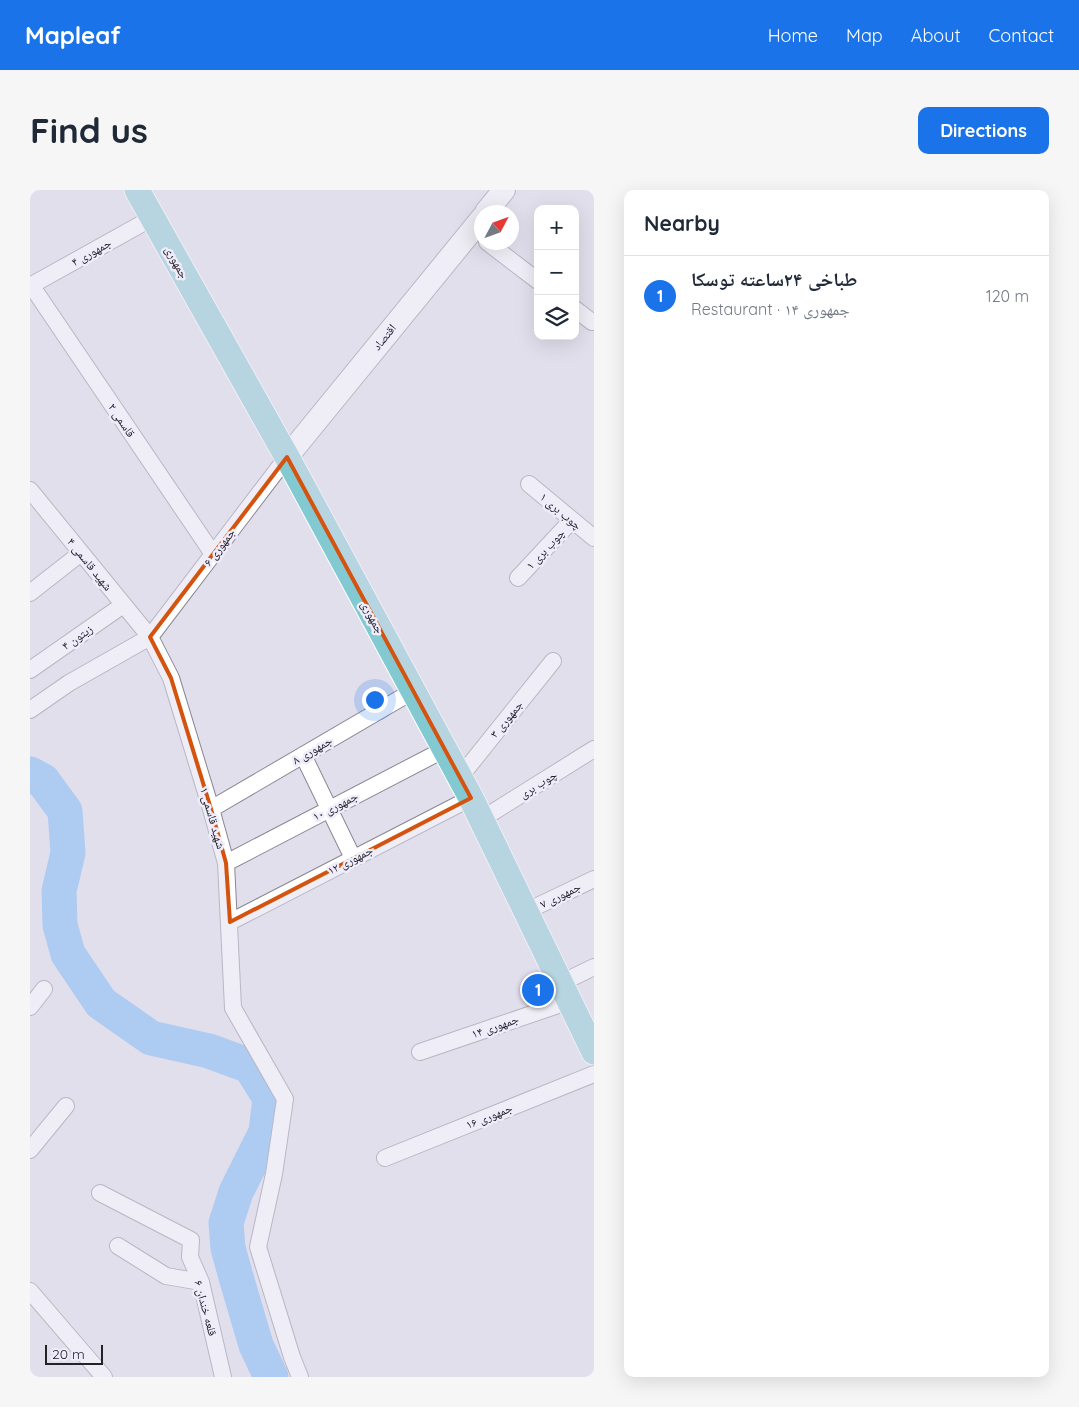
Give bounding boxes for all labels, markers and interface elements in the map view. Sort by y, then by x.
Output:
text: Mapleaf [25,20,121,50]
text: Home [768,24,818,47]
text: Map [846,24,883,47]
text: About [911,24,961,47]
text: Contact [989,24,1054,47]
button: Directions [918,107,1049,154]
text: Find us [30,108,148,152]
north arrow [474,205,519,250]
map controls [534,205,579,340]
button: + [534,205,579,250]
text: Nearby [644,210,720,236]
street label: جمهوری ۴ [68,235,114,269]
street label: جمهوری [162,243,192,281]
button: − [534,250,579,295]
text: طباخی ۲۴ساعته توسکا [691,267,858,291]
text: 1 [657,286,663,306]
text: 120 m [986,286,1029,306]
button: layers [534,295,579,340]
text: Restaurant · ۱۴ جمهوری [691,299,850,319]
street label: اقتصاد [369,321,399,353]
street label: قاسمی ۲ [105,400,139,440]
street label: ۱ چوب بری [537,489,585,533]
street label: جمهوری ۶ [200,525,238,569]
street label: چوب بری ۱ [522,525,568,573]
street label: ۴ شهید قاسمی [64,535,116,594]
street label: جمهوری [358,598,388,636]
street label: زیتون ۴ [59,621,96,653]
your location [362,687,388,713]
street label: ۳ جمهوری [486,697,526,741]
street label: ۸ جمهوری [289,732,335,767]
street label: چوب بری [516,766,560,802]
street label: ۱ شهید قاسمی [197,785,229,851]
street label: ۱۰ جمهوری [310,788,361,824]
street label: ۱۲ جمهوری [325,842,376,878]
street label: ۷ جمهوری [537,879,583,911]
pin: 1 [522,971,554,1009]
street label: ۱۴ جمهوری [469,1011,521,1041]
street label: ۱۶ جمهوری [464,1100,515,1132]
street label: ۶ قلعه خندان [191,1279,221,1337]
scale bar [45,1342,102,1365]
text: 20 m [52,1345,85,1363]

